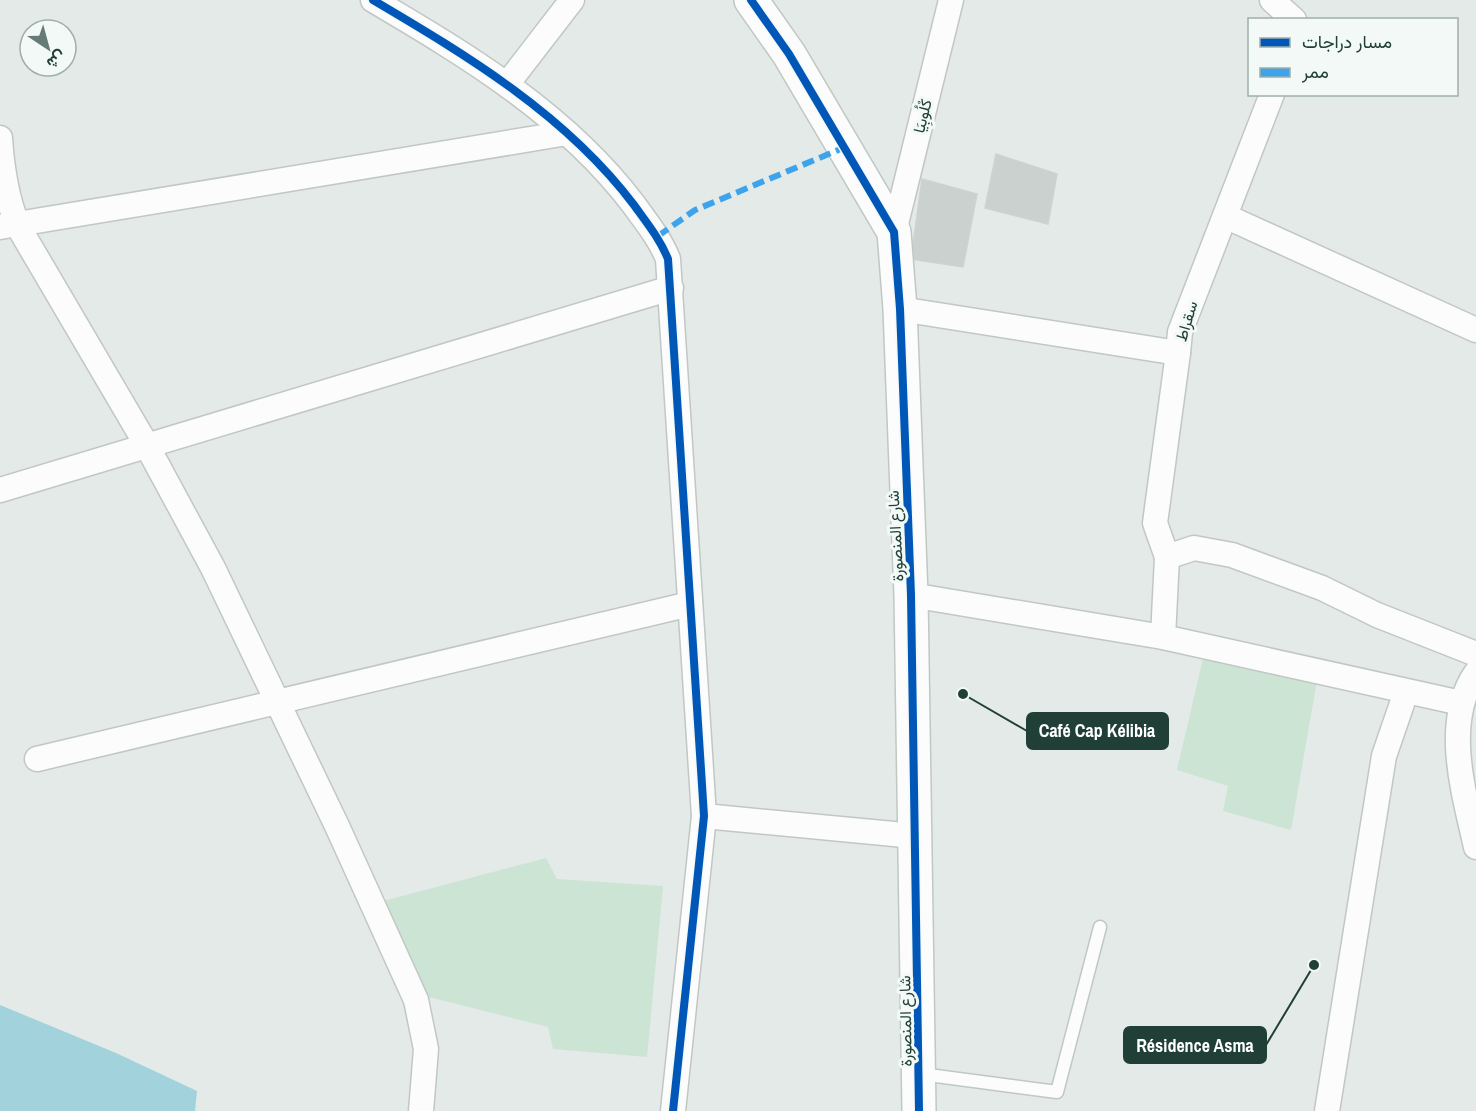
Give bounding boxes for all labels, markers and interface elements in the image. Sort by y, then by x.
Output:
north arrow [18,18,78,78]
legend [1248,18,1458,96]
text: مسار دراجات [1302,29,1392,54]
text: ش [43,46,71,75]
text: ممر [1301,59,1329,84]
street label: كْلُوبِيَا [907,97,938,136]
street label: سقراط [1169,298,1203,344]
street label: شارع المنصورة [882,490,909,582]
callout: Café Cap Kélibia [1027,713,1168,749]
text: Café Cap Kélibia [1039,718,1156,743]
street label: شارع المنصورة [893,975,918,1067]
callout: Résidence Asma [1124,1027,1266,1063]
text: Résidence Asma [1136,1033,1255,1058]

